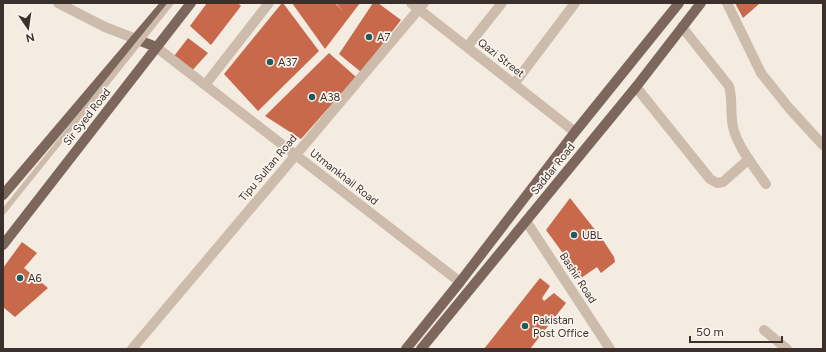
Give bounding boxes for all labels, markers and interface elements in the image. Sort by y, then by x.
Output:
north arrow [8,8,48,48]
text: N [25,30,36,45]
place label: A7 [377,31,390,44]
marker: A7 [364,32,374,42]
street label: Qazi Street [475,36,527,80]
place label: A37 [278,56,297,69]
marker: A37 [265,57,275,67]
street label: Sir Syed Road [61,86,113,148]
place label: A38 [320,91,340,104]
marker: A38 [307,92,317,102]
street label: Tipu Sultan Road [236,132,300,204]
street label: Saddar Road [528,141,578,197]
street label: Utmankhail Road [307,146,381,208]
place label: UBL [582,229,602,242]
marker: UBL [569,230,579,240]
street label: Bashir Road [557,250,599,306]
place label: A6 [28,272,42,285]
marker: A6 [15,273,25,283]
place label: Pakistan Post Office [533,314,589,340]
scale bar [690,318,782,344]
marker: Pakistan Post Office [520,321,530,331]
text: 50 m [696,325,724,339]

